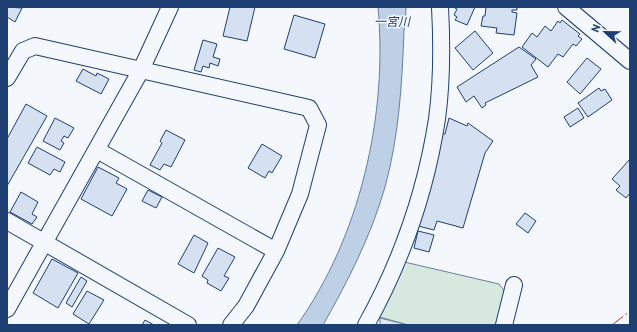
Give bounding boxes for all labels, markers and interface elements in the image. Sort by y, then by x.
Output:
north arrow [585,12,625,52]
water label: 一宮川 [374,14,412,29]
text: N [588,22,604,34]

